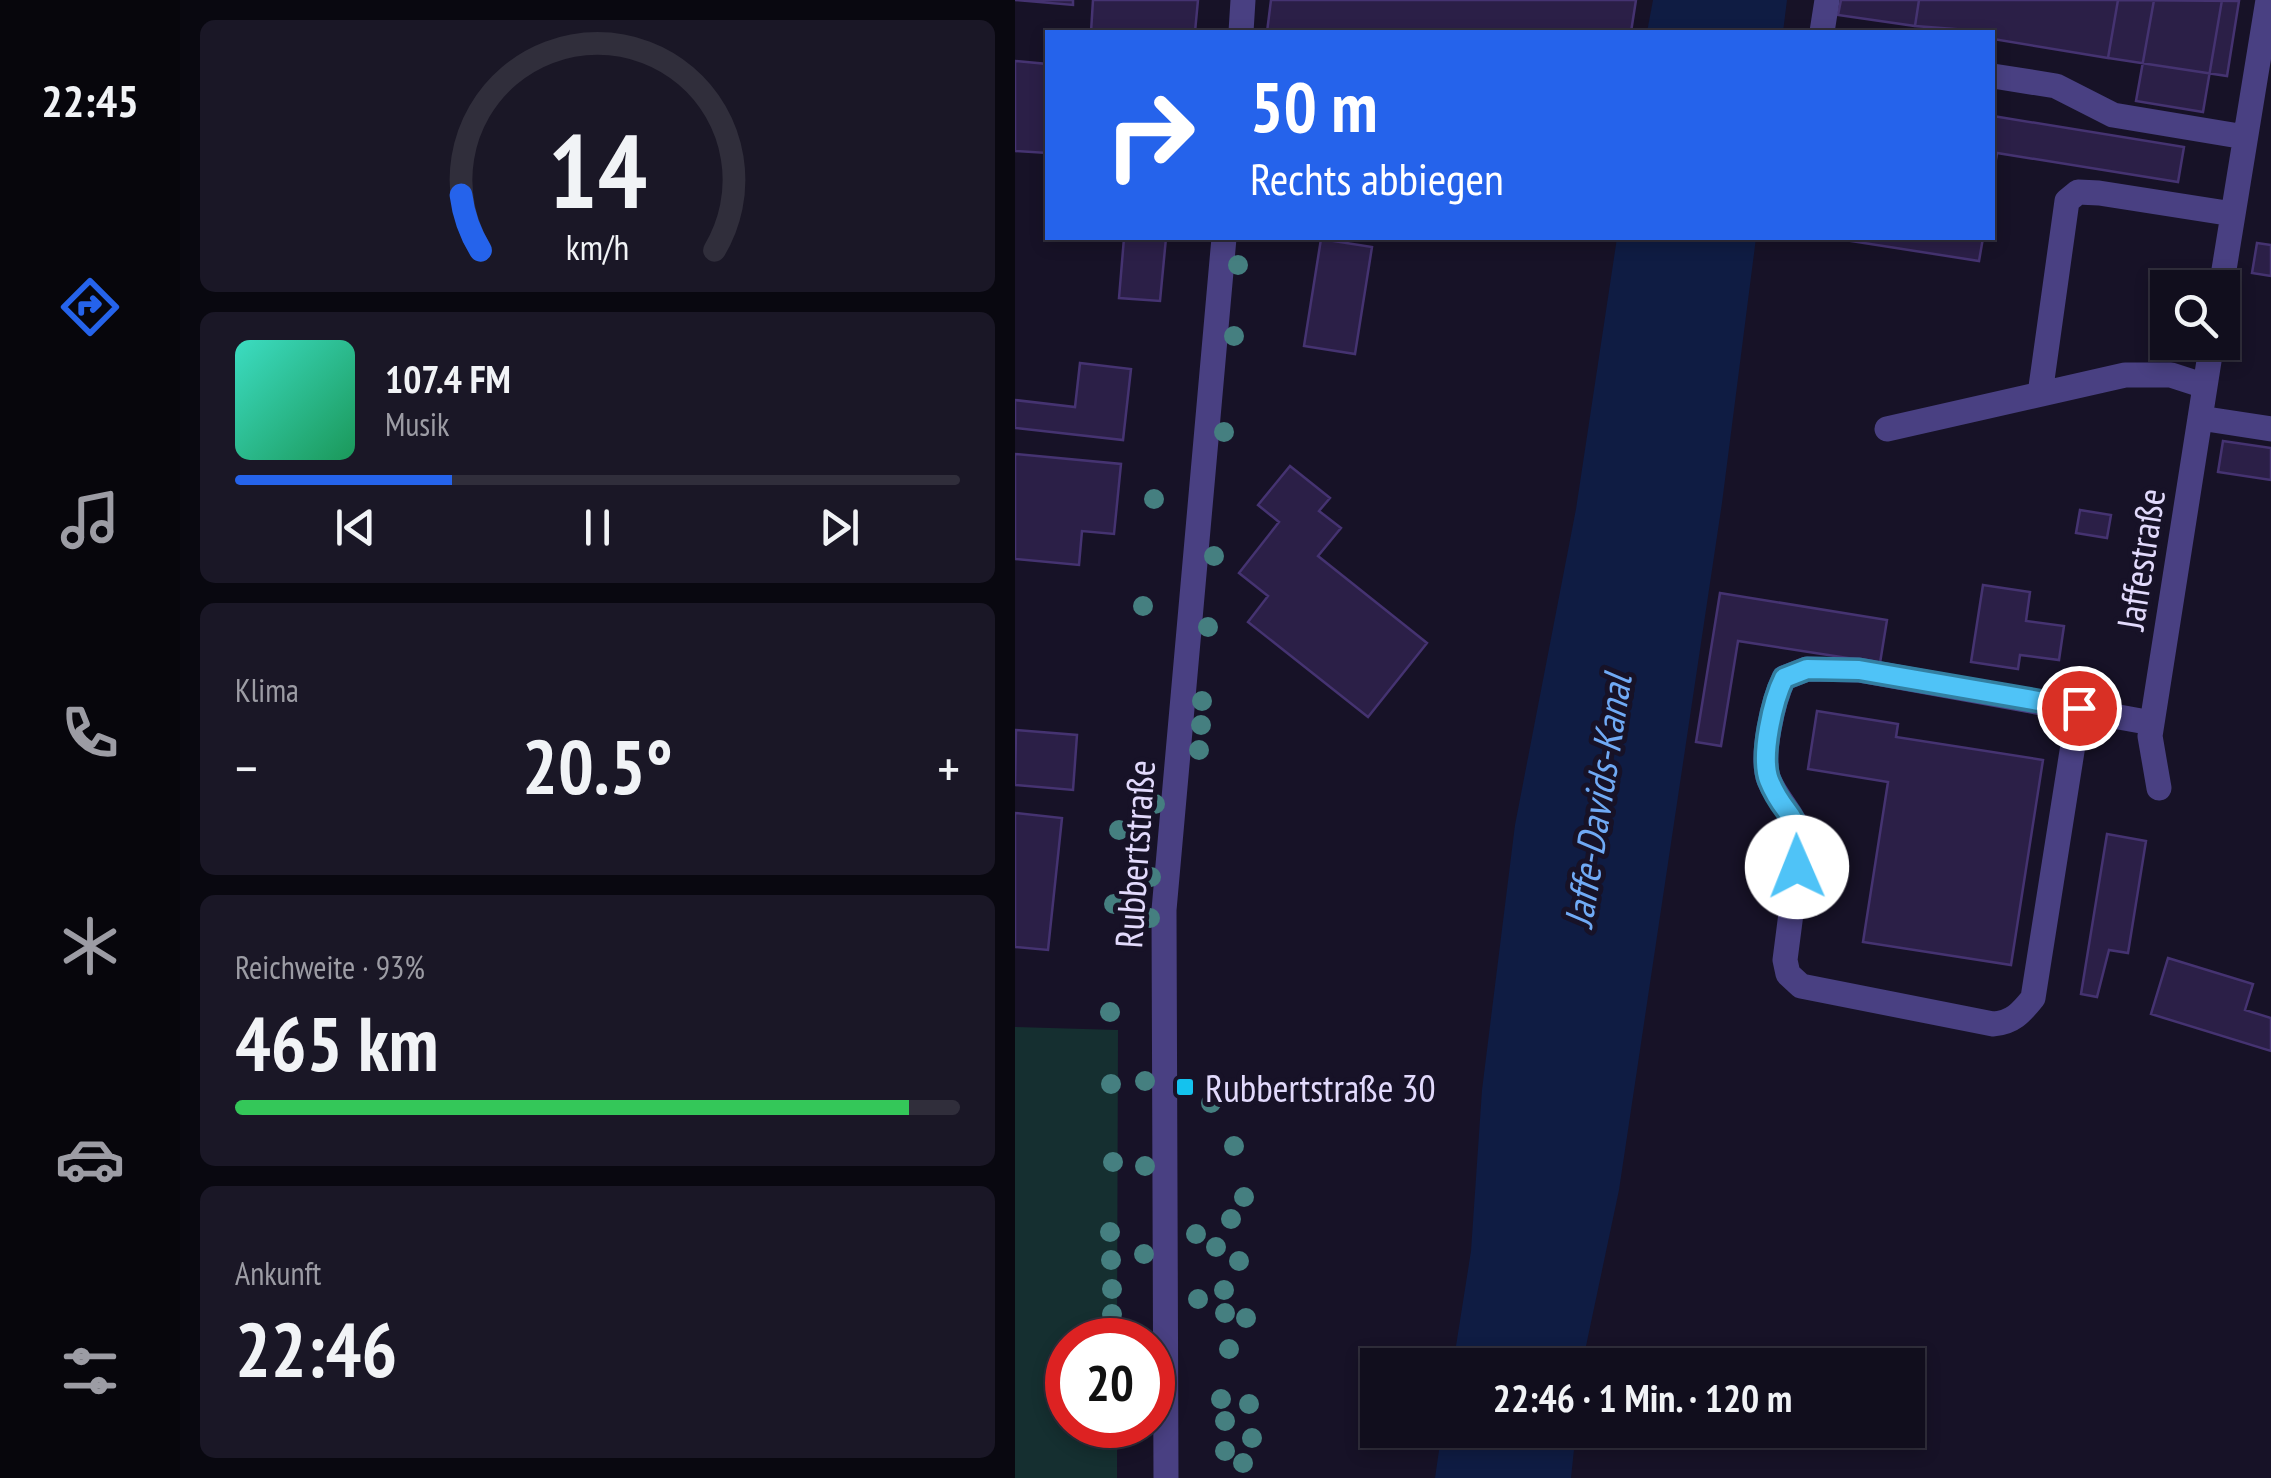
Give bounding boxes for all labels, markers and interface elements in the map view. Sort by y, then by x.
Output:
text: 50 m [1250,61,1378,151]
icon: right [1085,70,1215,200]
text: 22:45 [41,71,139,129]
text: 14 [548,102,647,237]
text: Rechts abbiegen [1250,149,1504,207]
text: km/h [566,224,629,270]
map controls [2150,270,2240,360]
button: search [2150,270,2240,360]
icon: directions [55,272,125,342]
text: 107.4 FM [385,354,511,403]
text: Musik [385,403,449,445]
icon: music [55,485,125,555]
street label: Jaffestraße [2105,485,2175,634]
icon: previous [328,500,383,555]
icon: pause [570,500,625,555]
icon: next [812,500,867,555]
pin [2037,666,2122,751]
water label: Jaffe-Davids-Kanal [1551,667,1643,932]
text: Klima [235,669,299,711]
icon: arrive [2052,681,2107,736]
icon: phone [55,698,125,768]
text: 20.5° [522,718,673,815]
text: − [235,732,258,803]
text: + [937,732,960,803]
street label: Rubbertstraße [1103,758,1165,950]
position arrow [1745,815,1849,919]
icon: climate [55,911,125,981]
text: Reichweite · 93% [235,946,425,988]
text: 465 km [235,995,439,1092]
place label: Rubbertstraße 30 [1205,1063,1436,1112]
marker: Rubbertstraße 30 [1174,1076,1196,1098]
icon: car [55,1124,125,1194]
text: Ankunft [235,1252,321,1294]
text: 22:46 [235,1301,397,1398]
speed limit sign: 20 [1045,1318,1175,1448]
icon: filters [55,1336,125,1406]
text: 22:46 · 1 Min. · 120 m [1493,1373,1792,1422]

